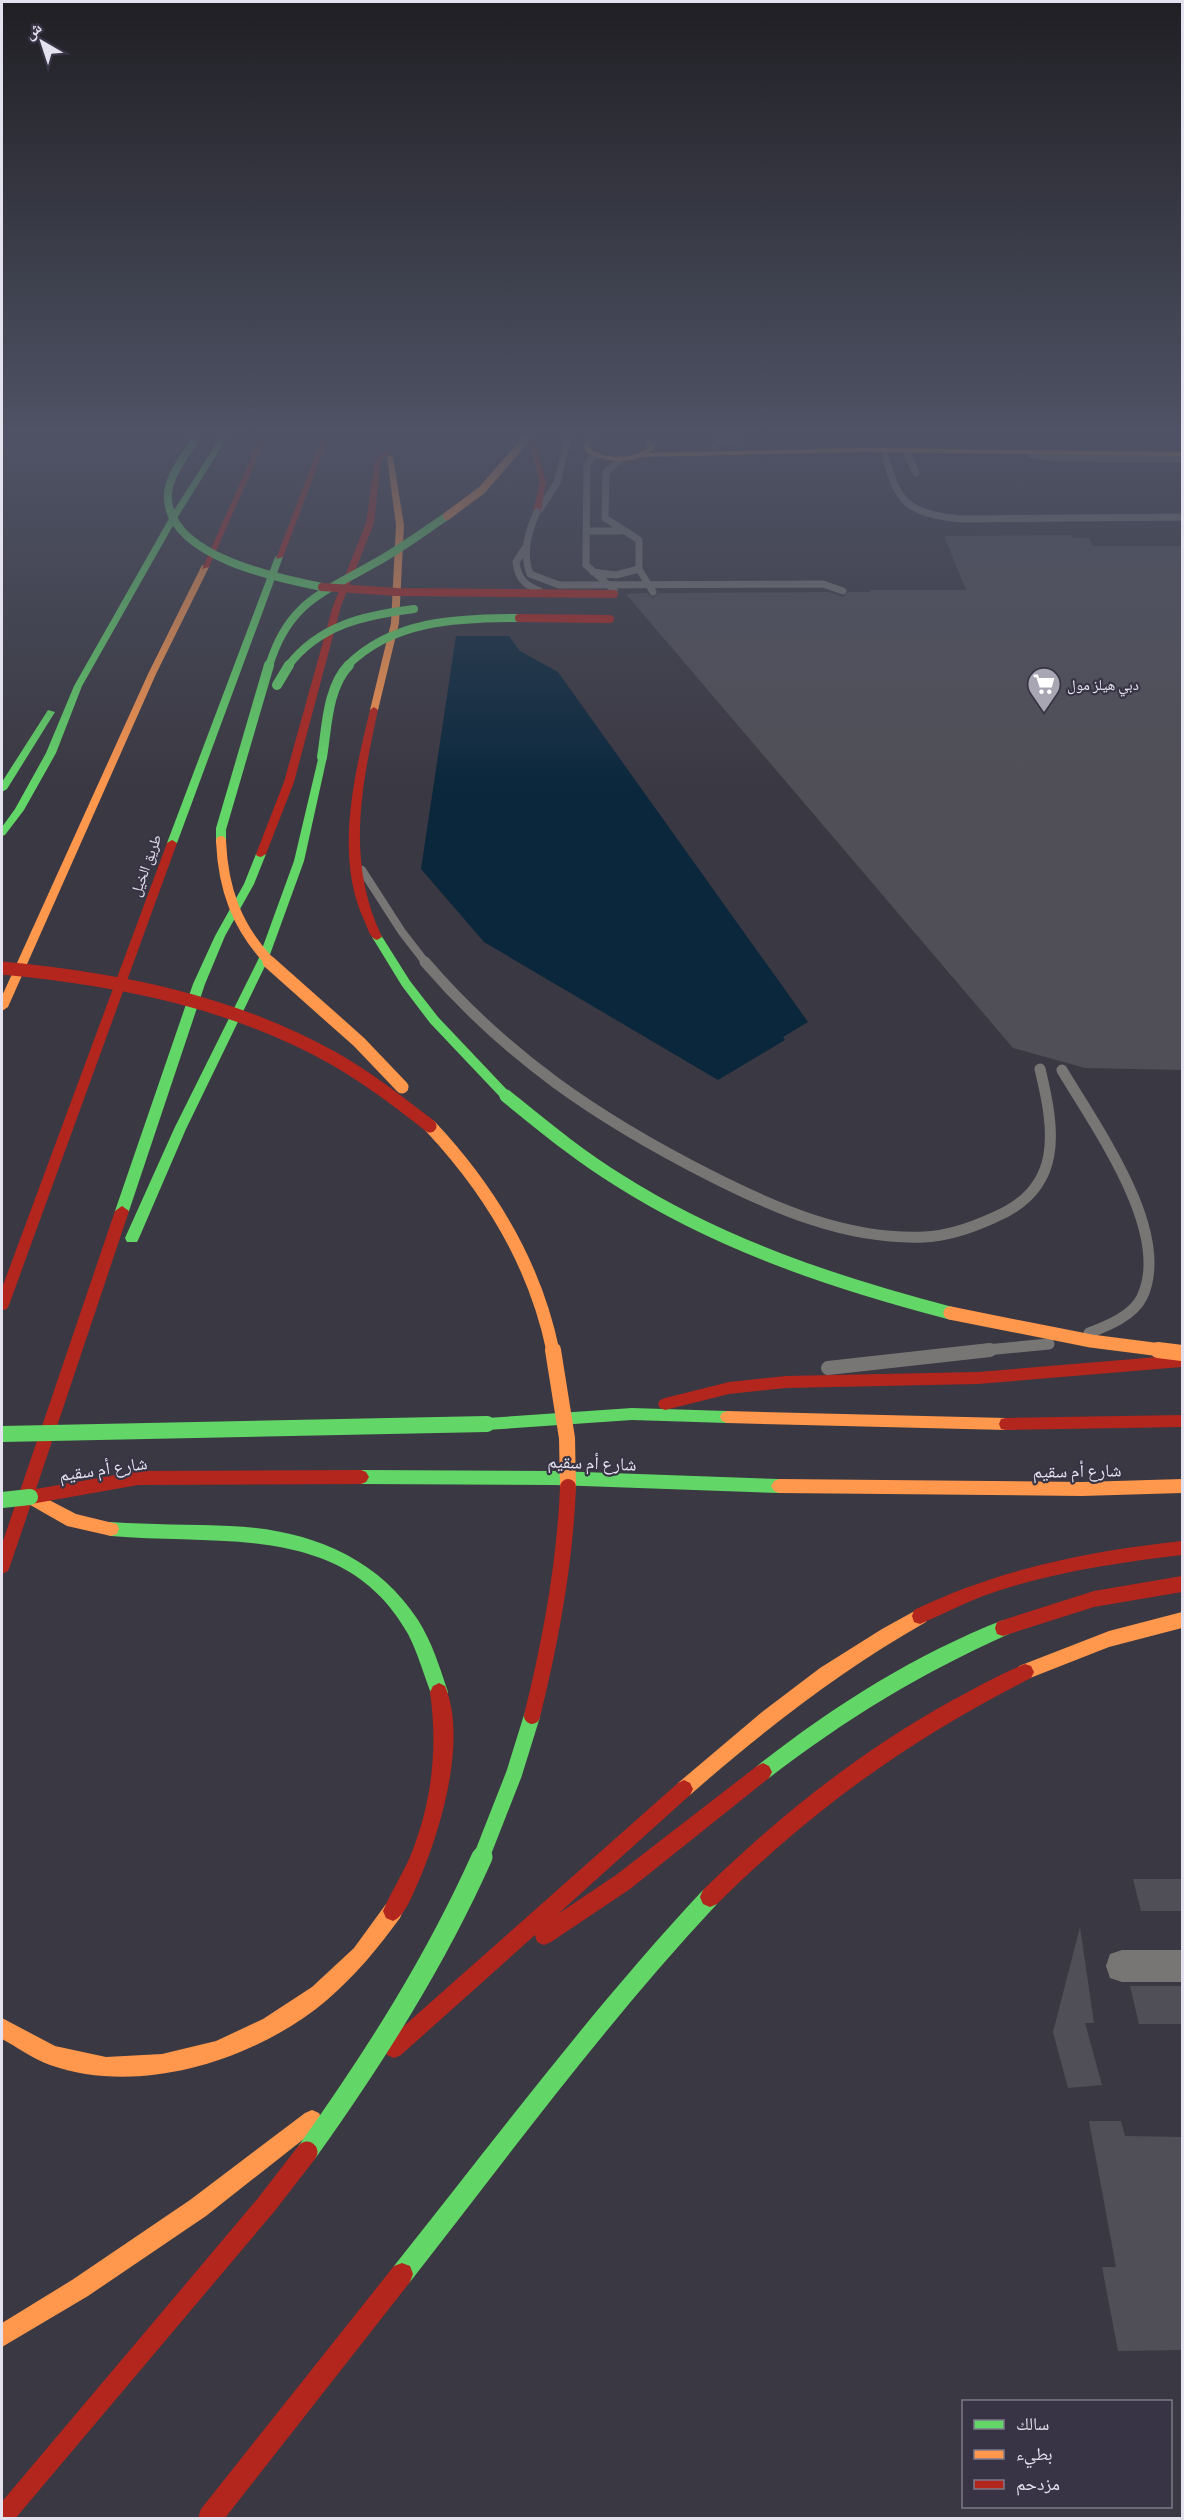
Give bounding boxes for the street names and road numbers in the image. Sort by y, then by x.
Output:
street label: طريق الخيل [125,831,166,899]
street label: شارع أم سقيم [547,1449,637,1477]
street label: شارع أم سقيم [57,1451,149,1487]
street label: شارع أم سقيم [1032,1458,1122,1484]

